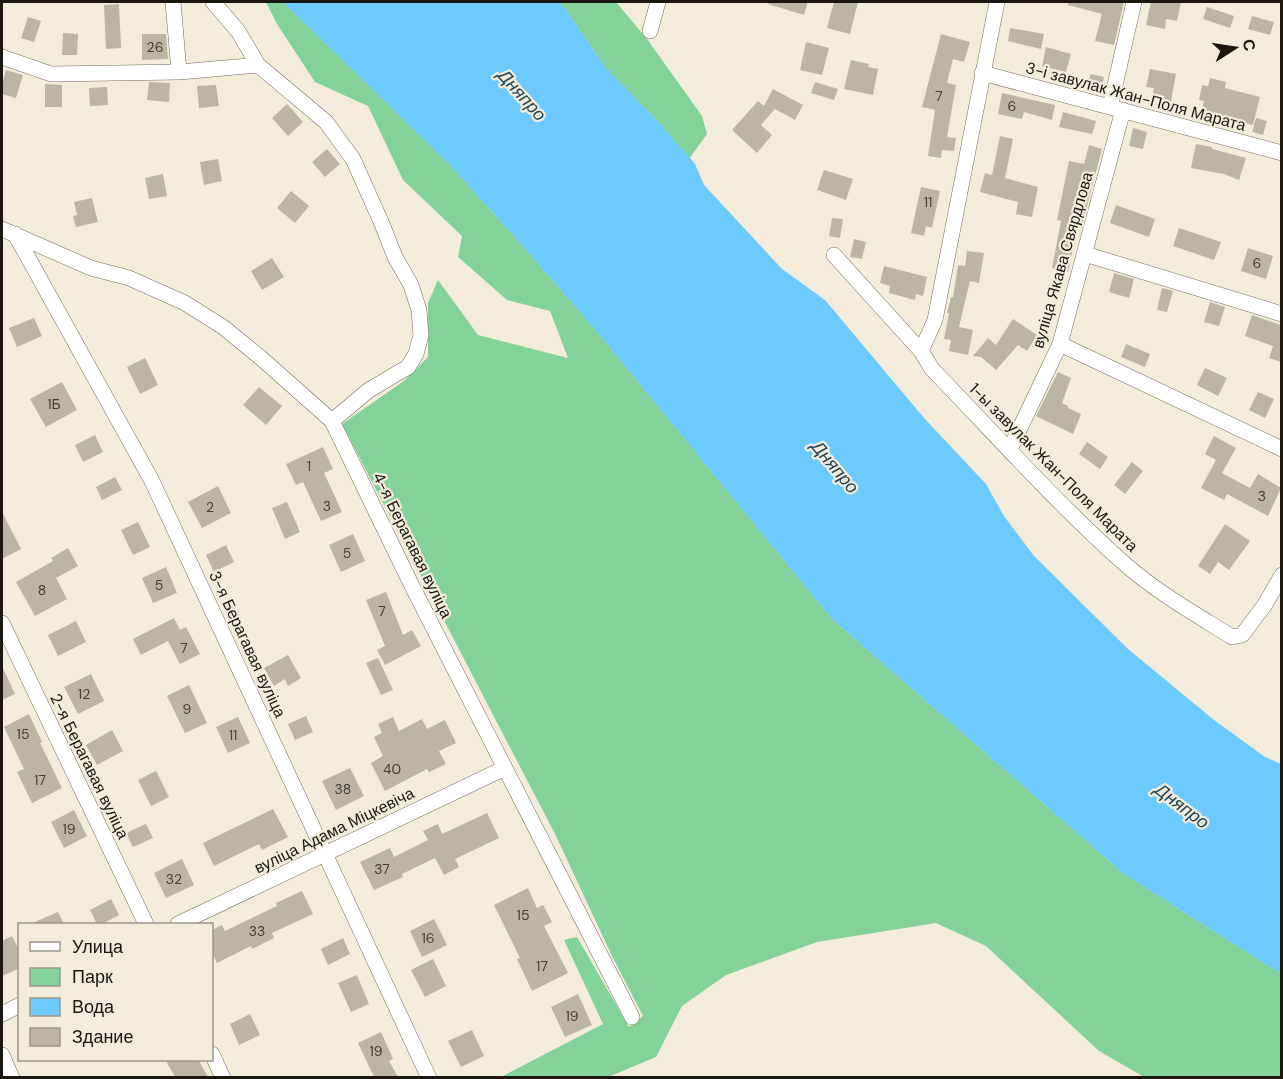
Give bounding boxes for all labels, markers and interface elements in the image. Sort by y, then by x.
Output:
north arrow [1205,18,1265,78]
text: С [1238,37,1261,53]
house number: 26 [147,38,163,56]
street label: 3-і завулак Жан-Поля Марата [1024,57,1248,136]
water label: Дняпро [491,62,552,126]
house number: 7 [935,87,943,105]
house number: 6 [1008,97,1016,115]
street label: вуліца Якава Свярдлова [1027,170,1098,351]
house number: 11 [924,193,932,211]
house number: 6 [1253,254,1261,272]
street label: 1-ы завулак Жан-Поля Марата [965,378,1143,556]
house number: 1Б [47,395,61,413]
water label: Дняпро [805,434,864,499]
house number: 1 [307,457,311,475]
street label: 4-я Берагавая вуліца [368,469,457,622]
house number: 3 [1258,487,1266,505]
house number: 3 [323,497,331,515]
house number: 2 [206,498,214,516]
house number: 5 [343,544,351,562]
street label: 3-я Берагавая вуліца [204,567,291,721]
house number: 5 [155,576,163,594]
house number: 8 [38,581,46,599]
house number: 7 [378,602,386,620]
house number: 7 [180,639,188,657]
house number: 12 [78,685,90,703]
street label: 2-я Берагавая вуліца [45,690,134,842]
house number: 9 [183,700,192,718]
house number: 15 [17,725,29,743]
house number: 11 [229,726,237,744]
house number: 40 [383,760,401,778]
house number: 17 [34,771,46,789]
water label: Дняпро [1148,777,1214,834]
house number: 38 [335,780,351,798]
street label: вуліца Адама Міцкевіча [251,783,418,878]
house number: 19 [62,820,76,838]
house number: 37 [374,860,390,878]
house number: 32 [166,870,182,888]
house number: 15 [517,906,529,924]
house number: 33 [249,922,265,940]
legend [18,923,213,1061]
house number: 16 [421,929,435,947]
text: Улица [72,935,124,959]
house number: 17 [536,957,548,975]
text: Парк [72,965,113,989]
text: Вода [72,995,115,1019]
house number: 19 [565,1007,579,1025]
text: Здание [72,1025,133,1049]
house number: 19 [369,1042,383,1060]

